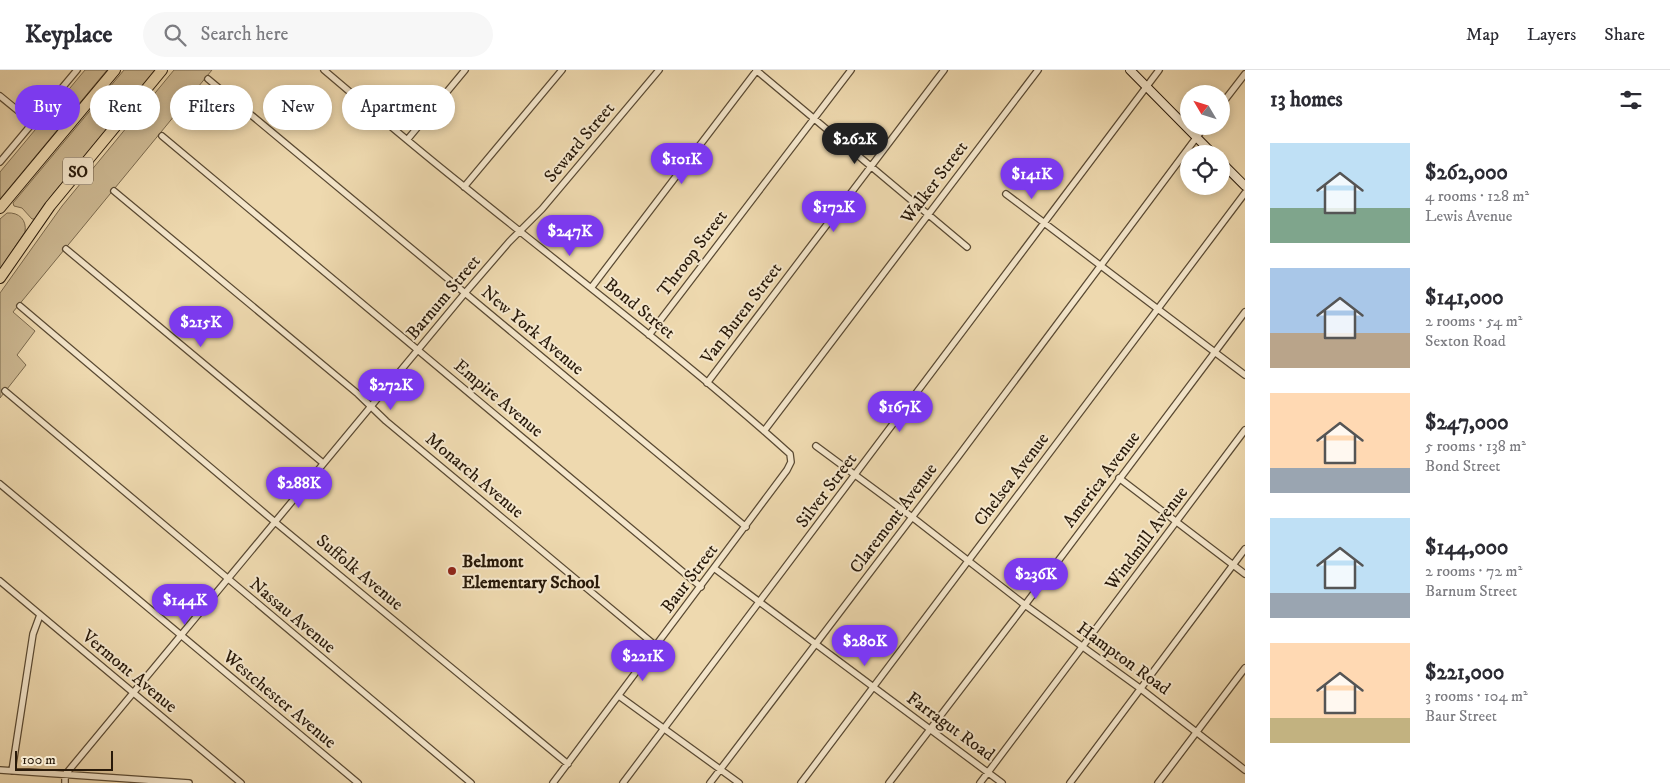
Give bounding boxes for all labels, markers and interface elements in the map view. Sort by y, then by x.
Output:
search box [143,12,493,57]
text: Keyplace [25,20,113,50]
icon: search [161,21,189,49]
text: Search here [201,23,288,46]
text: Map [1466,24,1499,46]
text: Layers [1527,24,1576,46]
text: Share [1604,24,1645,46]
chip: Buy [15,85,80,130]
chip: Rent [90,85,160,130]
chip: Filters [170,85,253,130]
chip: New [263,85,332,130]
chip: Apartment [342,85,455,130]
north arrow [1180,85,1230,135]
map controls [1180,85,1230,195]
icon: filters [1617,86,1645,114]
text: 13 homes [1270,87,1343,113]
street label: Seward Street [540,98,620,187]
pin: $262K [820,122,890,165]
text: $262K [833,129,877,149]
street label: Walker Street [896,137,973,229]
pin: $101K [647,142,717,185]
button: locate [1180,145,1230,195]
text: $101K [662,149,702,169]
road number: SO [63,158,93,184]
pin: $141K [997,158,1067,200]
text: $262,000 [1425,160,1508,186]
icon: home [1310,163,1370,223]
text: $141K [1012,164,1052,184]
text: 4 rooms · 128 m² [1425,186,1529,206]
pin: $172K [799,190,869,233]
text: $172K [813,197,855,217]
street label: Throop Street [653,206,733,301]
text: Lewis Avenue [1425,206,1512,226]
pin: $247K [535,214,605,257]
text: $247K [548,221,592,241]
street label: Barnum Street [402,251,486,344]
street label: Van Buren Street [696,258,787,369]
street label: Bond Street [599,274,679,344]
street label: New York Avenue [476,281,588,380]
text: $141,000 [1425,285,1504,311]
icon: home [1310,288,1370,348]
pin: $215K [166,306,236,348]
text: 2 rooms · 54 m² [1425,311,1522,331]
text: $215K [180,312,222,332]
text: Sexton Road [1425,331,1506,351]
street label: Empire Avenue [449,355,548,443]
pin: $272K [356,368,426,411]
text: $272K [369,375,413,395]
pin: $167K [865,390,935,433]
text: $167K [879,397,921,417]
text: $247,000 [1425,410,1509,436]
icon: home [1310,413,1370,473]
street label: America Avenue [1058,427,1145,532]
street label: Monarch Avenue [421,428,528,523]
street label: Chelsea Avenue [970,429,1054,531]
text: 5 rooms · 138 m² [1425,436,1526,456]
street label: Silver Street [792,449,862,532]
text: Bond Street [1425,456,1500,476]
street label: Claremont Avenue [845,459,942,578]
pin: $288K [264,466,334,509]
text: $288K [277,473,321,493]
street label: Windmill Avenue [1100,482,1193,596]
street label: Suffolk Avenue [311,530,407,616]
text: $144,000 [1425,535,1508,561]
icon: home [1310,538,1370,598]
street label: Baur Street [657,540,723,618]
place label: Belmont Elementary School [462,551,600,594]
pin: $236K [1001,558,1071,600]
text: 2 rooms · 72 m² [1425,561,1522,581]
text: $236K [1015,564,1057,584]
marker: Belmont Elementary School [446,565,458,577]
street label: Nassau Avenue [245,573,340,658]
text: Barnum Street [1425,581,1517,601]
pin: $144K [150,584,220,626]
text: $144K [163,590,207,610]
street label: Hampton Road [1072,617,1175,700]
pin: $280K [830,624,900,667]
street label: Vermont Avenue [76,625,181,718]
text: $280K [843,631,887,651]
pin: $221K [608,640,678,682]
street label: Westchester Avenue [217,645,340,754]
text: $221K [622,646,664,666]
text: $221,000 [1425,660,1504,686]
icon: home [1310,663,1370,723]
text: 3 rooms · 104 m² [1425,686,1528,706]
street label: Farragut Road [902,687,999,766]
text: Baur Street [1425,706,1497,726]
scale bar [15,748,112,771]
text: 100 m [22,751,56,769]

